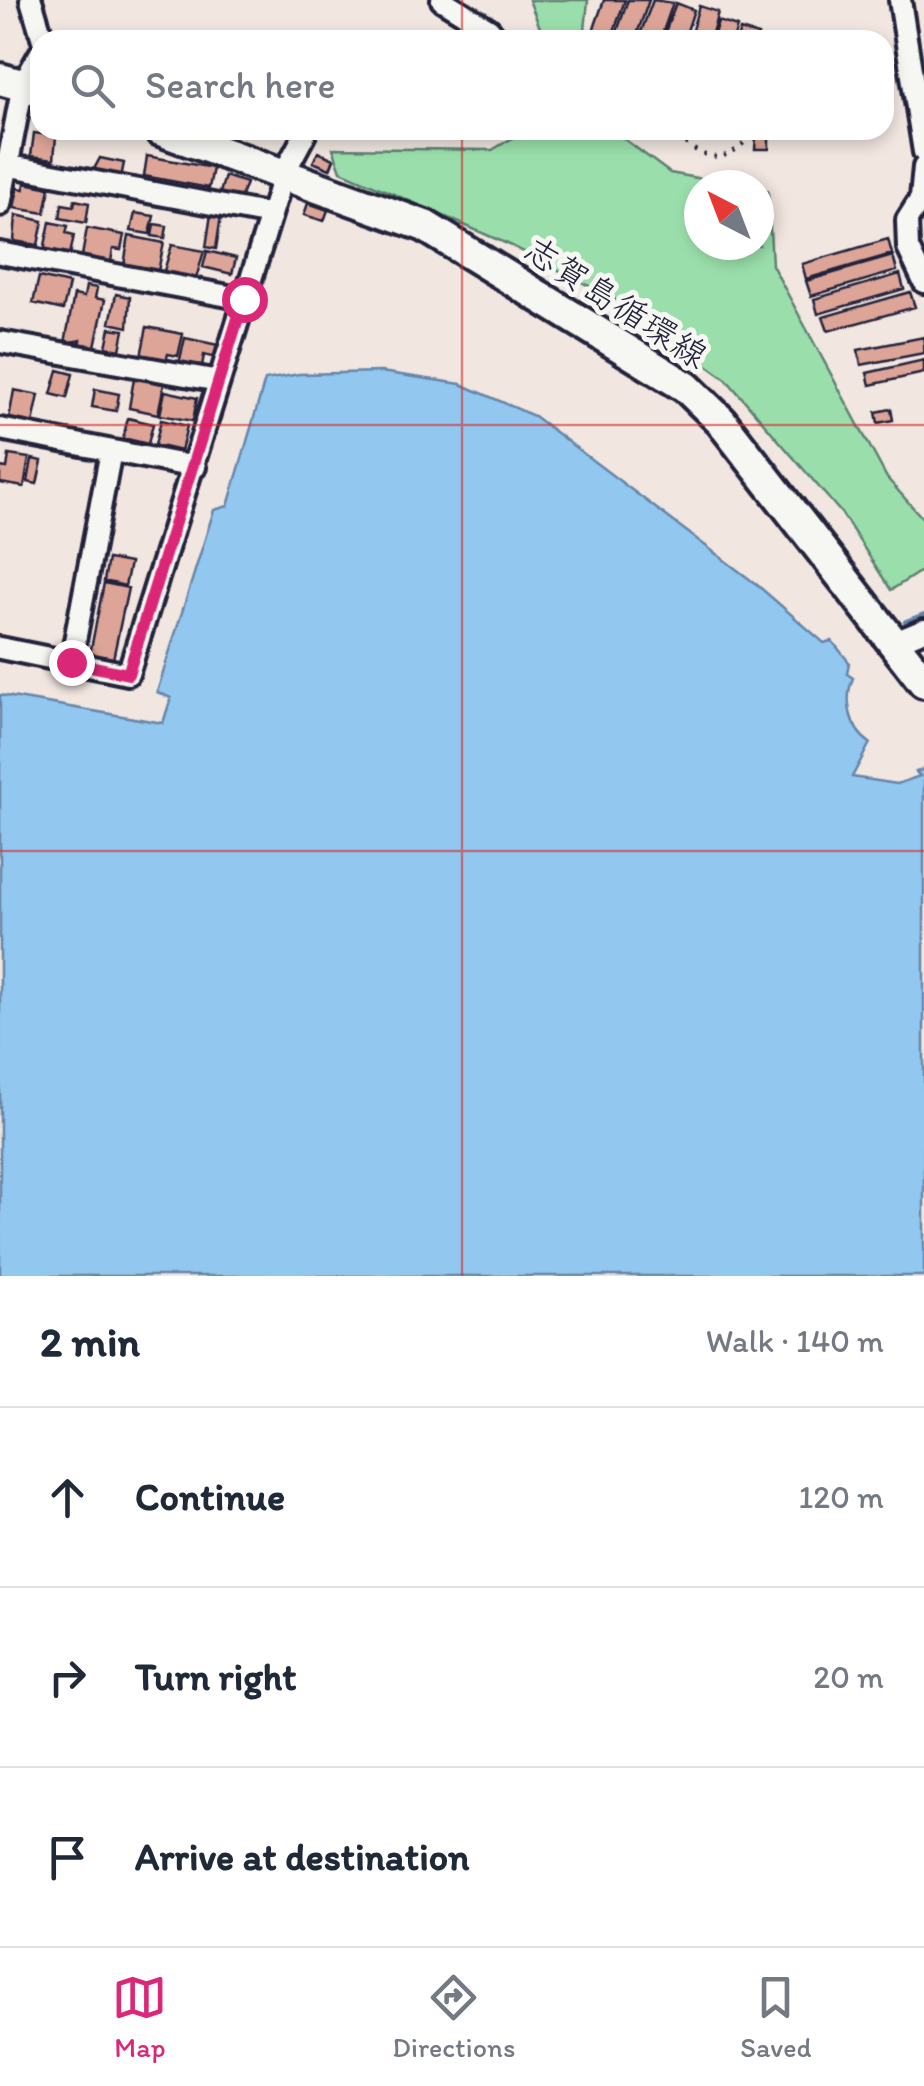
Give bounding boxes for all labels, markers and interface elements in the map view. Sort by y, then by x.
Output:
search box [30,30,894,140]
icon: search [65,58,120,113]
text: Search here [145,62,336,108]
north arrow [684,170,774,260]
street label: 志賀島循環線 [516,227,716,377]
route start [222,277,268,323]
route end [49,640,95,686]
text: 2 min [40,1316,140,1367]
text: Walk · 140 m [706,1322,884,1360]
icon: ahead [40,1470,95,1525]
text: Continue [135,1474,285,1520]
text: 120 m [798,1478,884,1516]
icon: right [40,1650,95,1705]
text: Turn right [135,1654,297,1700]
text: 20 m [813,1658,884,1696]
icon: arrive [40,1830,95,1885]
text: Arrive at destination [135,1834,470,1880]
tab: Map [112,1970,167,2064]
tab: Directions [392,1970,515,2064]
tab: Saved [740,1970,812,2064]

